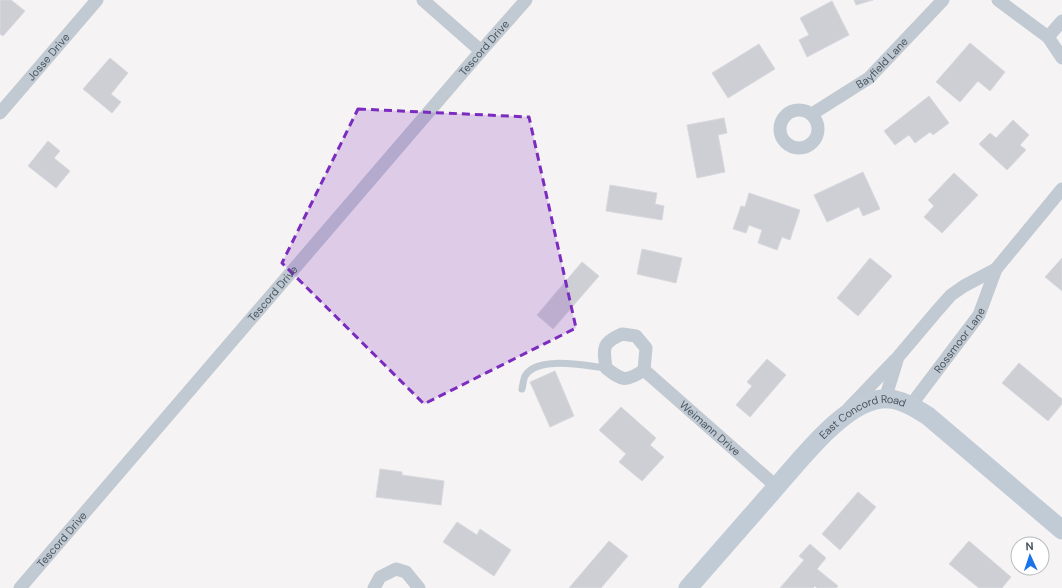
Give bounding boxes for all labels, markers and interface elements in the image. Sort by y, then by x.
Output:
street label: Tescord Drive [456,17,512,79]
street label: Josse Drive [24,30,73,84]
street label: Bayfield Lane [853,34,911,92]
street label: Tescord Drive [245,263,301,325]
street label: Rossmoor Lane [931,306,988,376]
street label: East Concord Road [816,392,908,442]
street label: Weimann Drive [677,398,743,459]
street label: Tescord Drive [34,508,90,570]
north arrow [1010,536,1050,576]
text: N [1025,539,1034,553]

